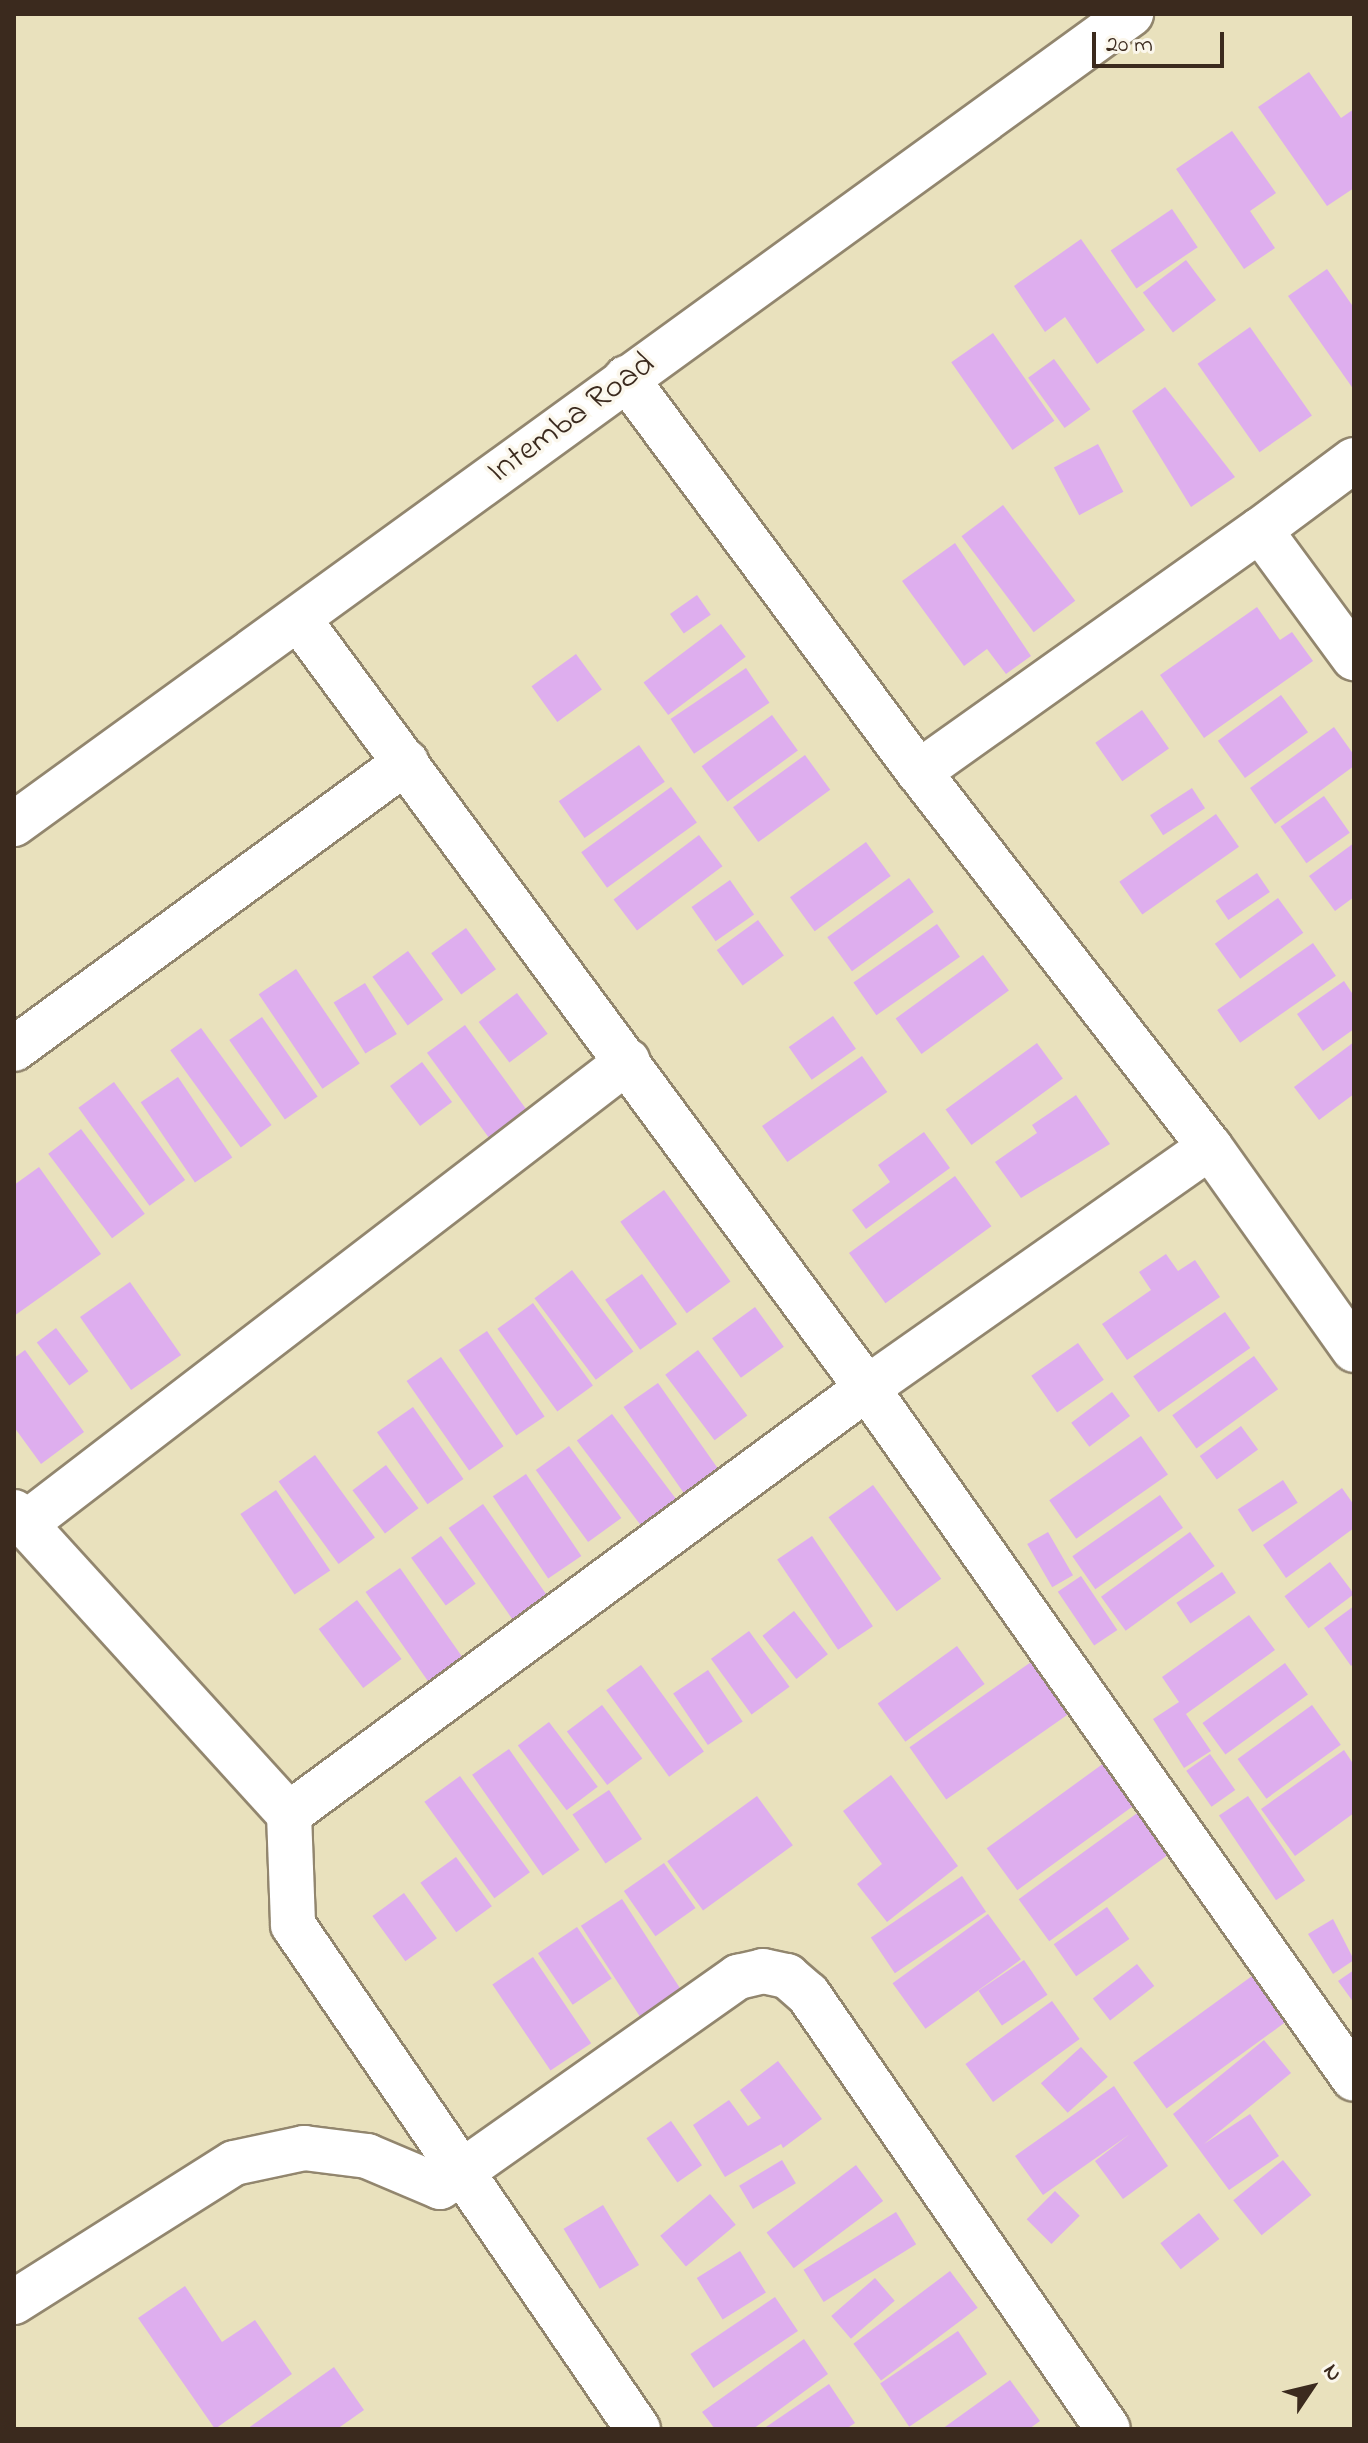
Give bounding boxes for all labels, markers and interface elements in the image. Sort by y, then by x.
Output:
scale bar [1096,16,1228,66]
text: 20 m [1106,28,1153,63]
street label: Intemba Road [481,345,663,493]
north arrow [1272,2347,1352,2427]
text: N [1314,2358,1349,2388]

